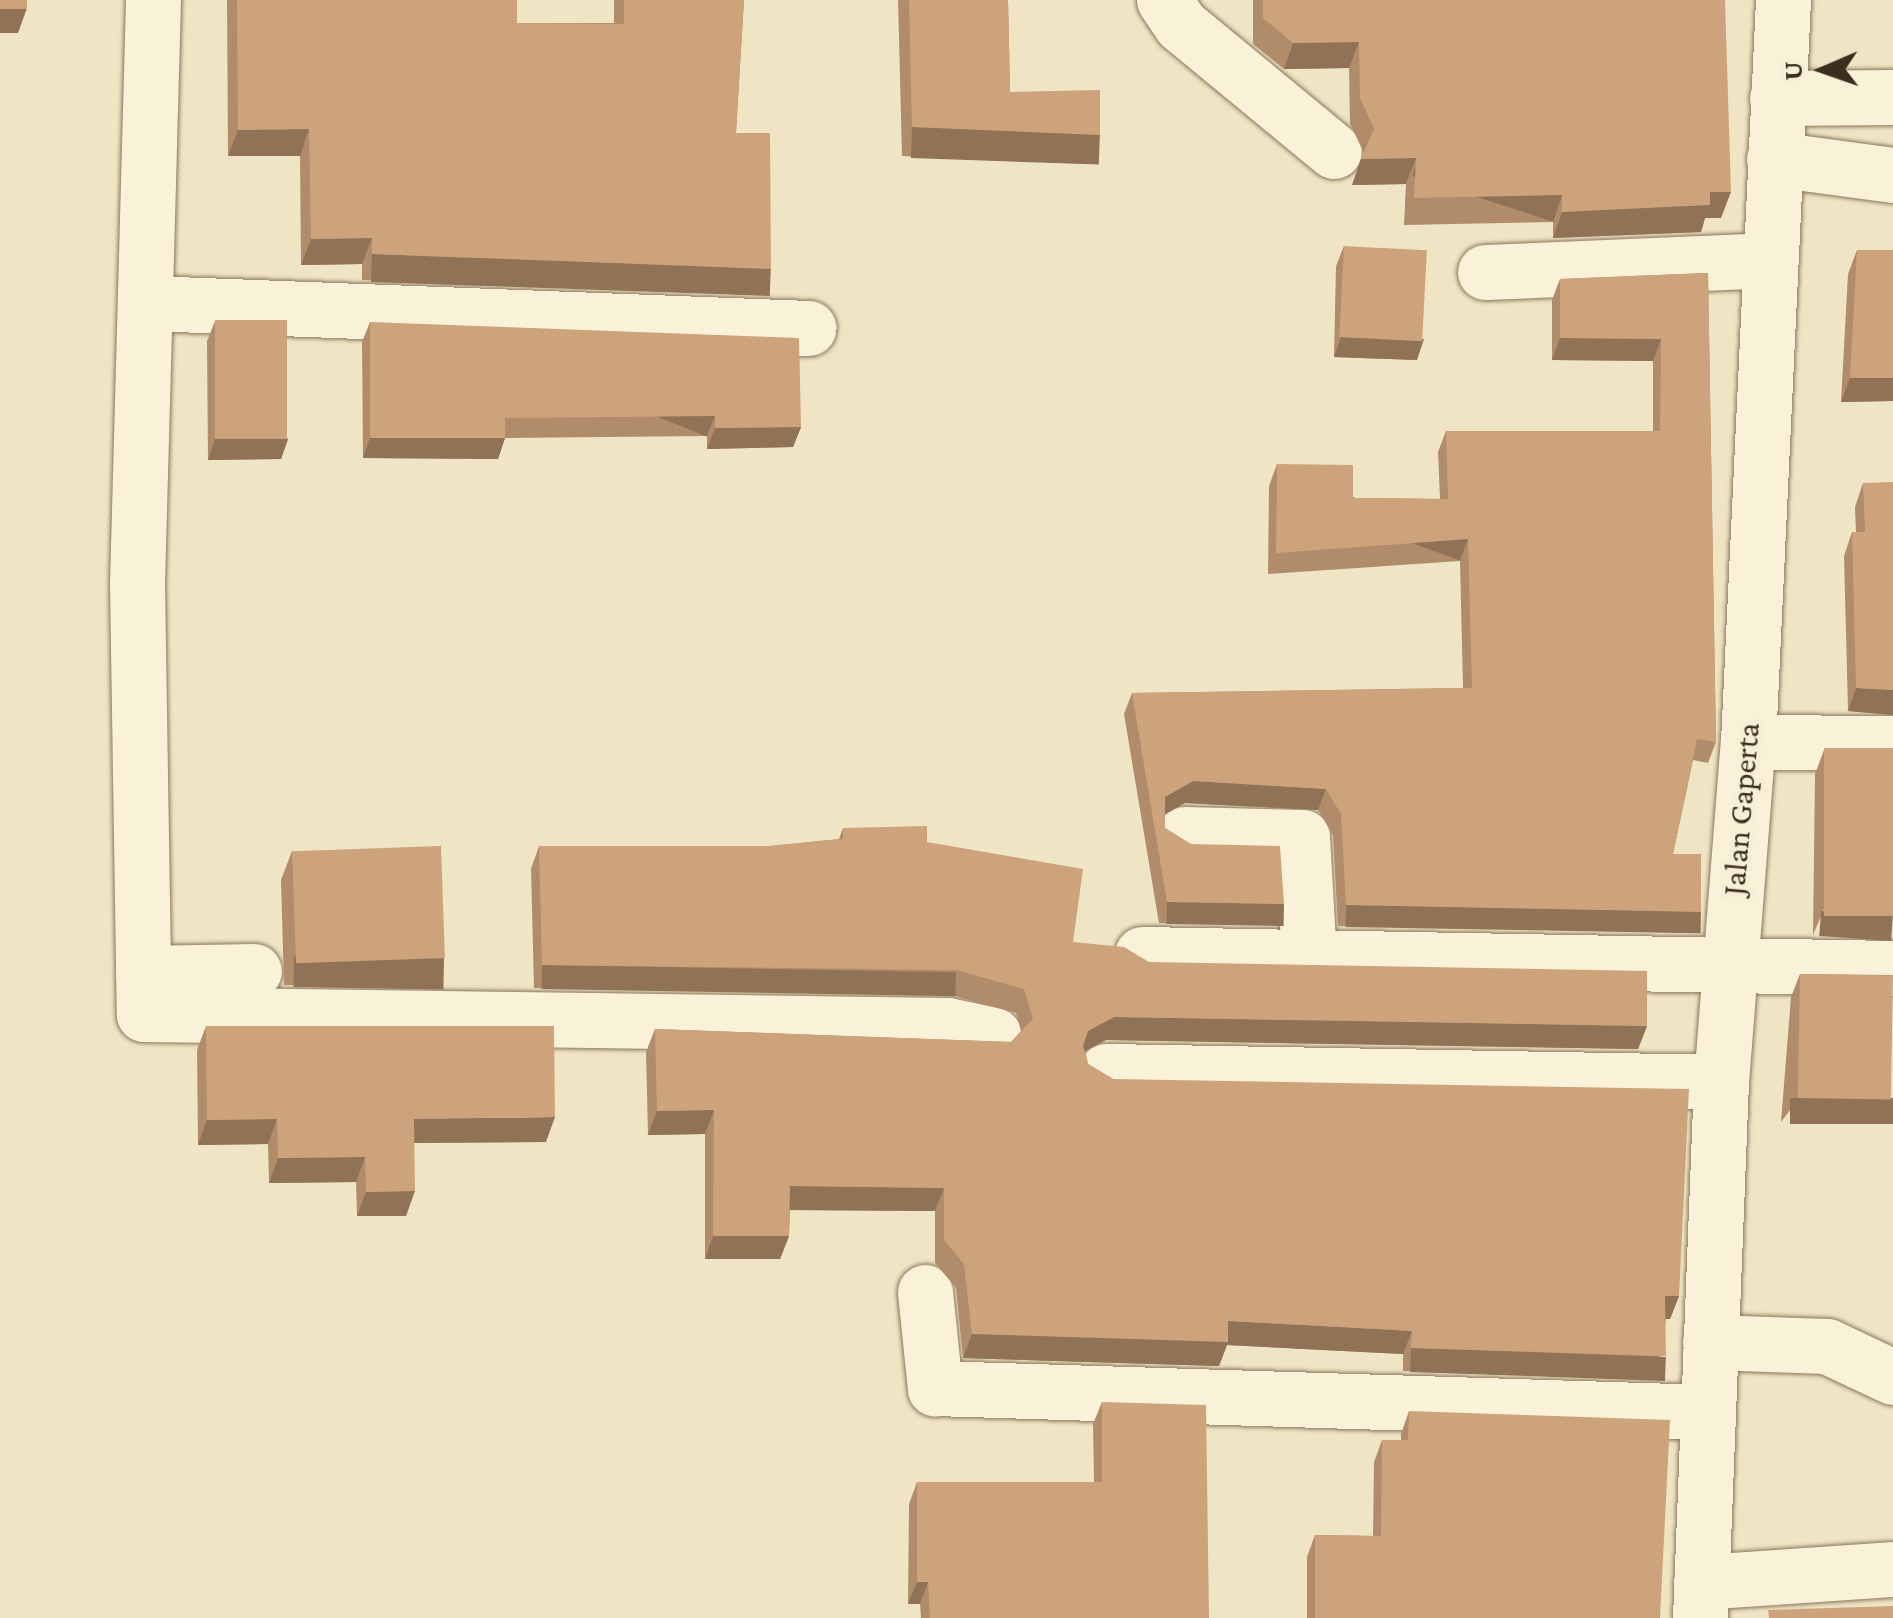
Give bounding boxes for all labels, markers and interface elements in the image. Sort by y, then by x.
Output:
north arrow [1773,20,1873,120]
text: U [1777,61,1808,81]
street label: Jalan Gaperta [1714,721,1768,897]

